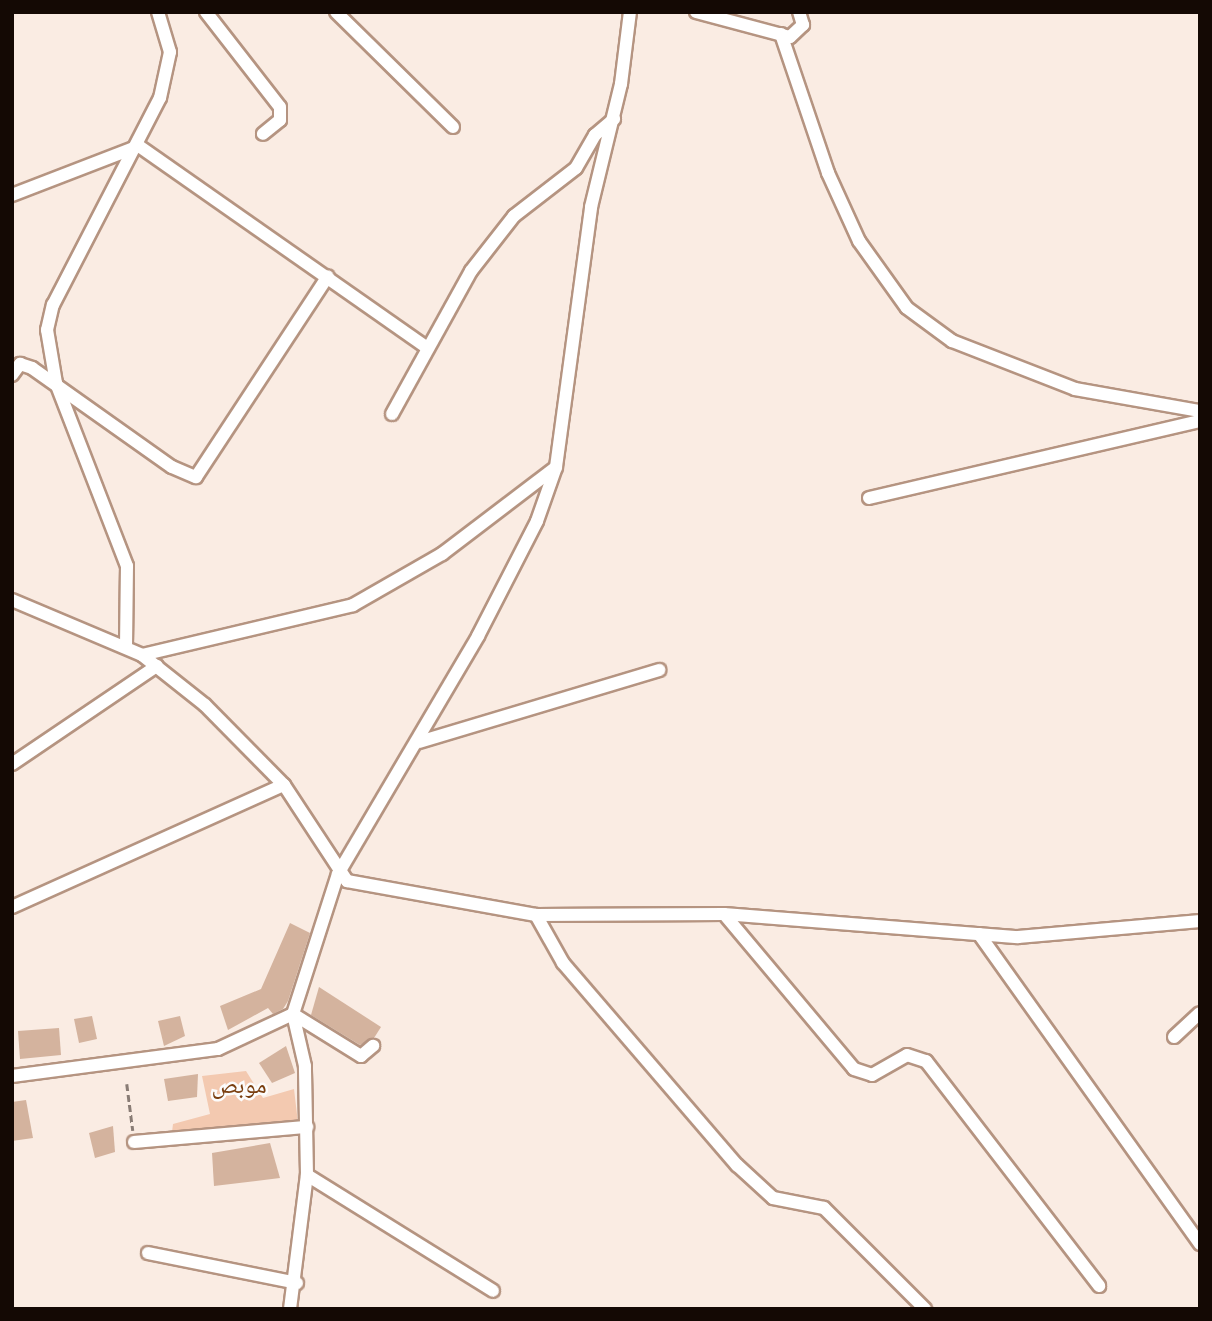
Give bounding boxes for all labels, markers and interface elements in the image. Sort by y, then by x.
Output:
district label: موبص [211,1071,267,1099]

